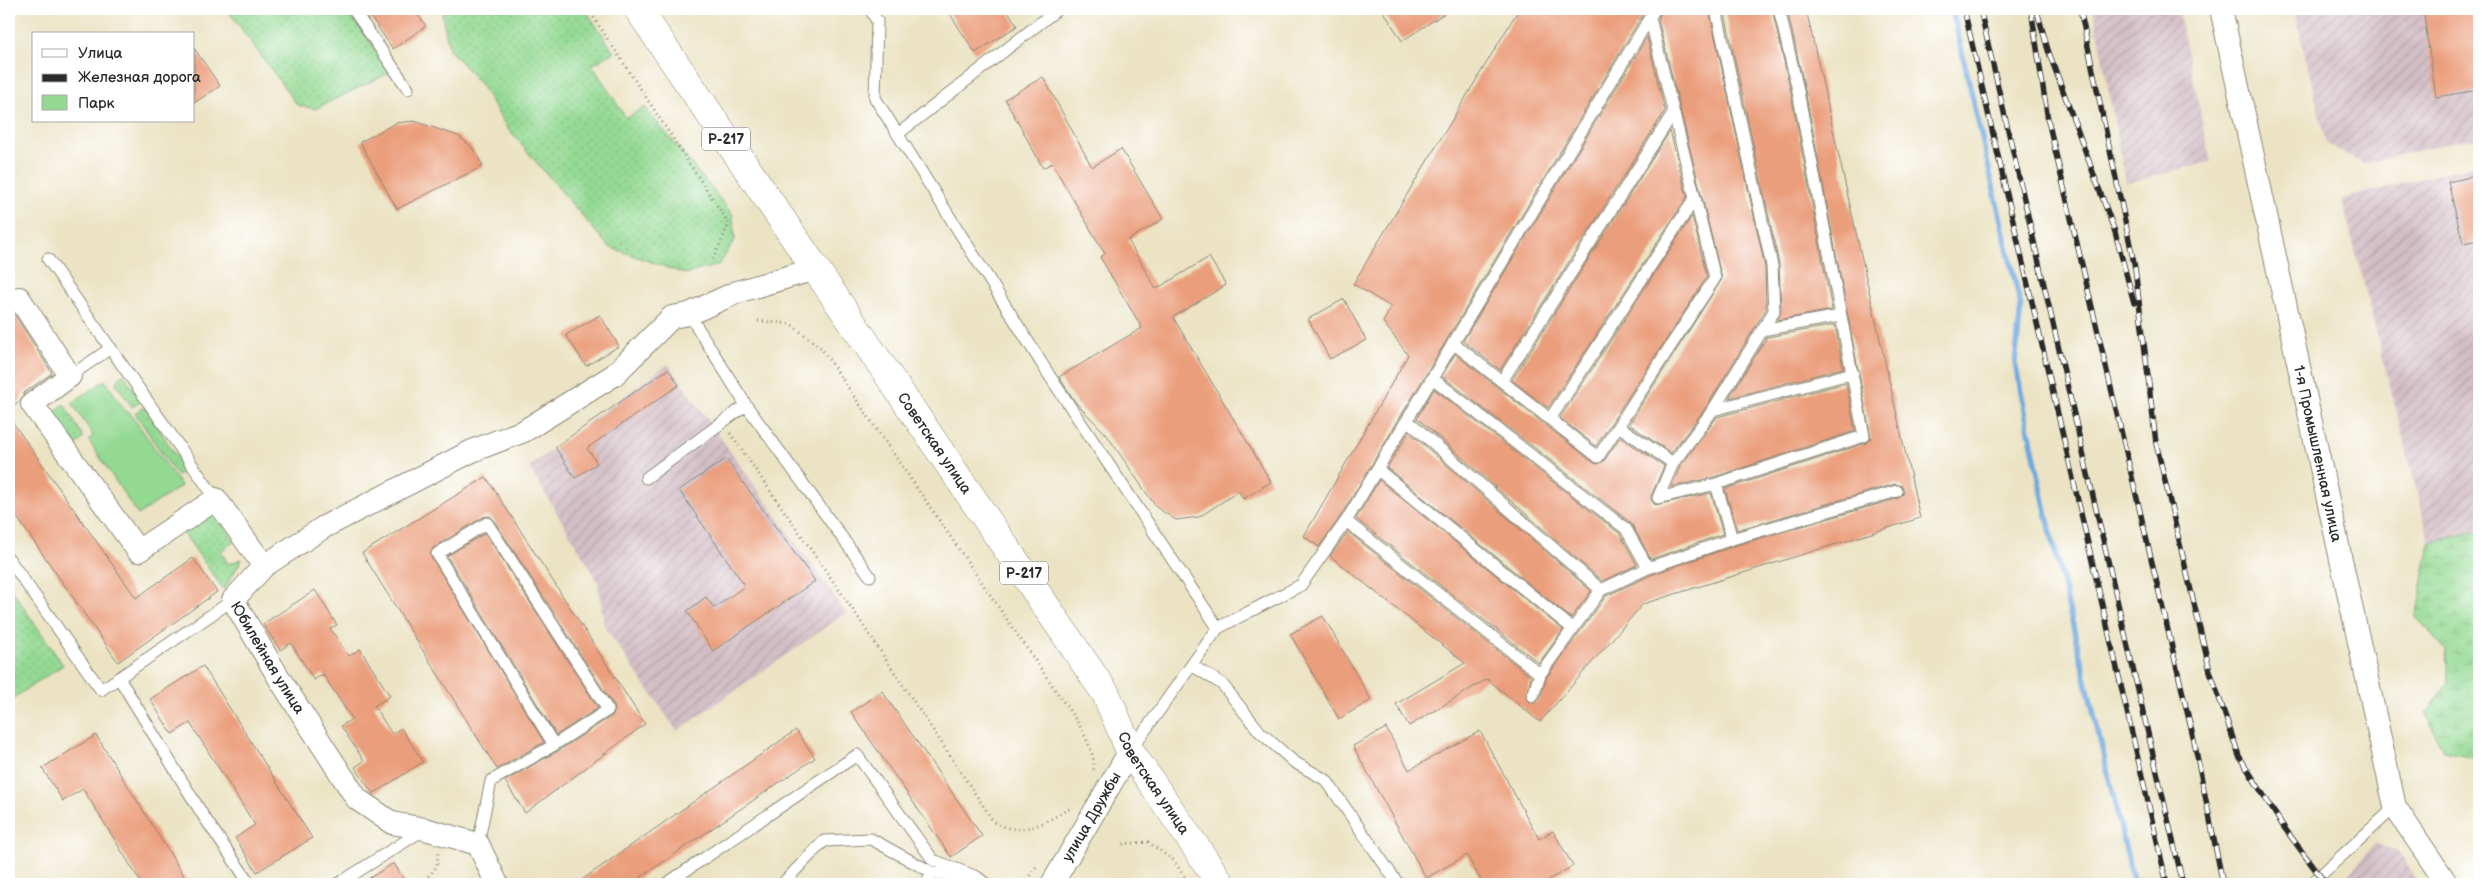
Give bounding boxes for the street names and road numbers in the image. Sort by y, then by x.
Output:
road number: Р-217 [702,128,750,150]
street label: 1-я Промышленная улица [2289,364,2346,544]
street label: Советская улица [893,389,976,498]
road number: Р-217 [1000,562,1048,584]
street label: Юбилейная улица [226,598,309,718]
street label: Советская улица [1113,729,1193,838]
street label: улица Дружбы [1058,769,1126,865]

